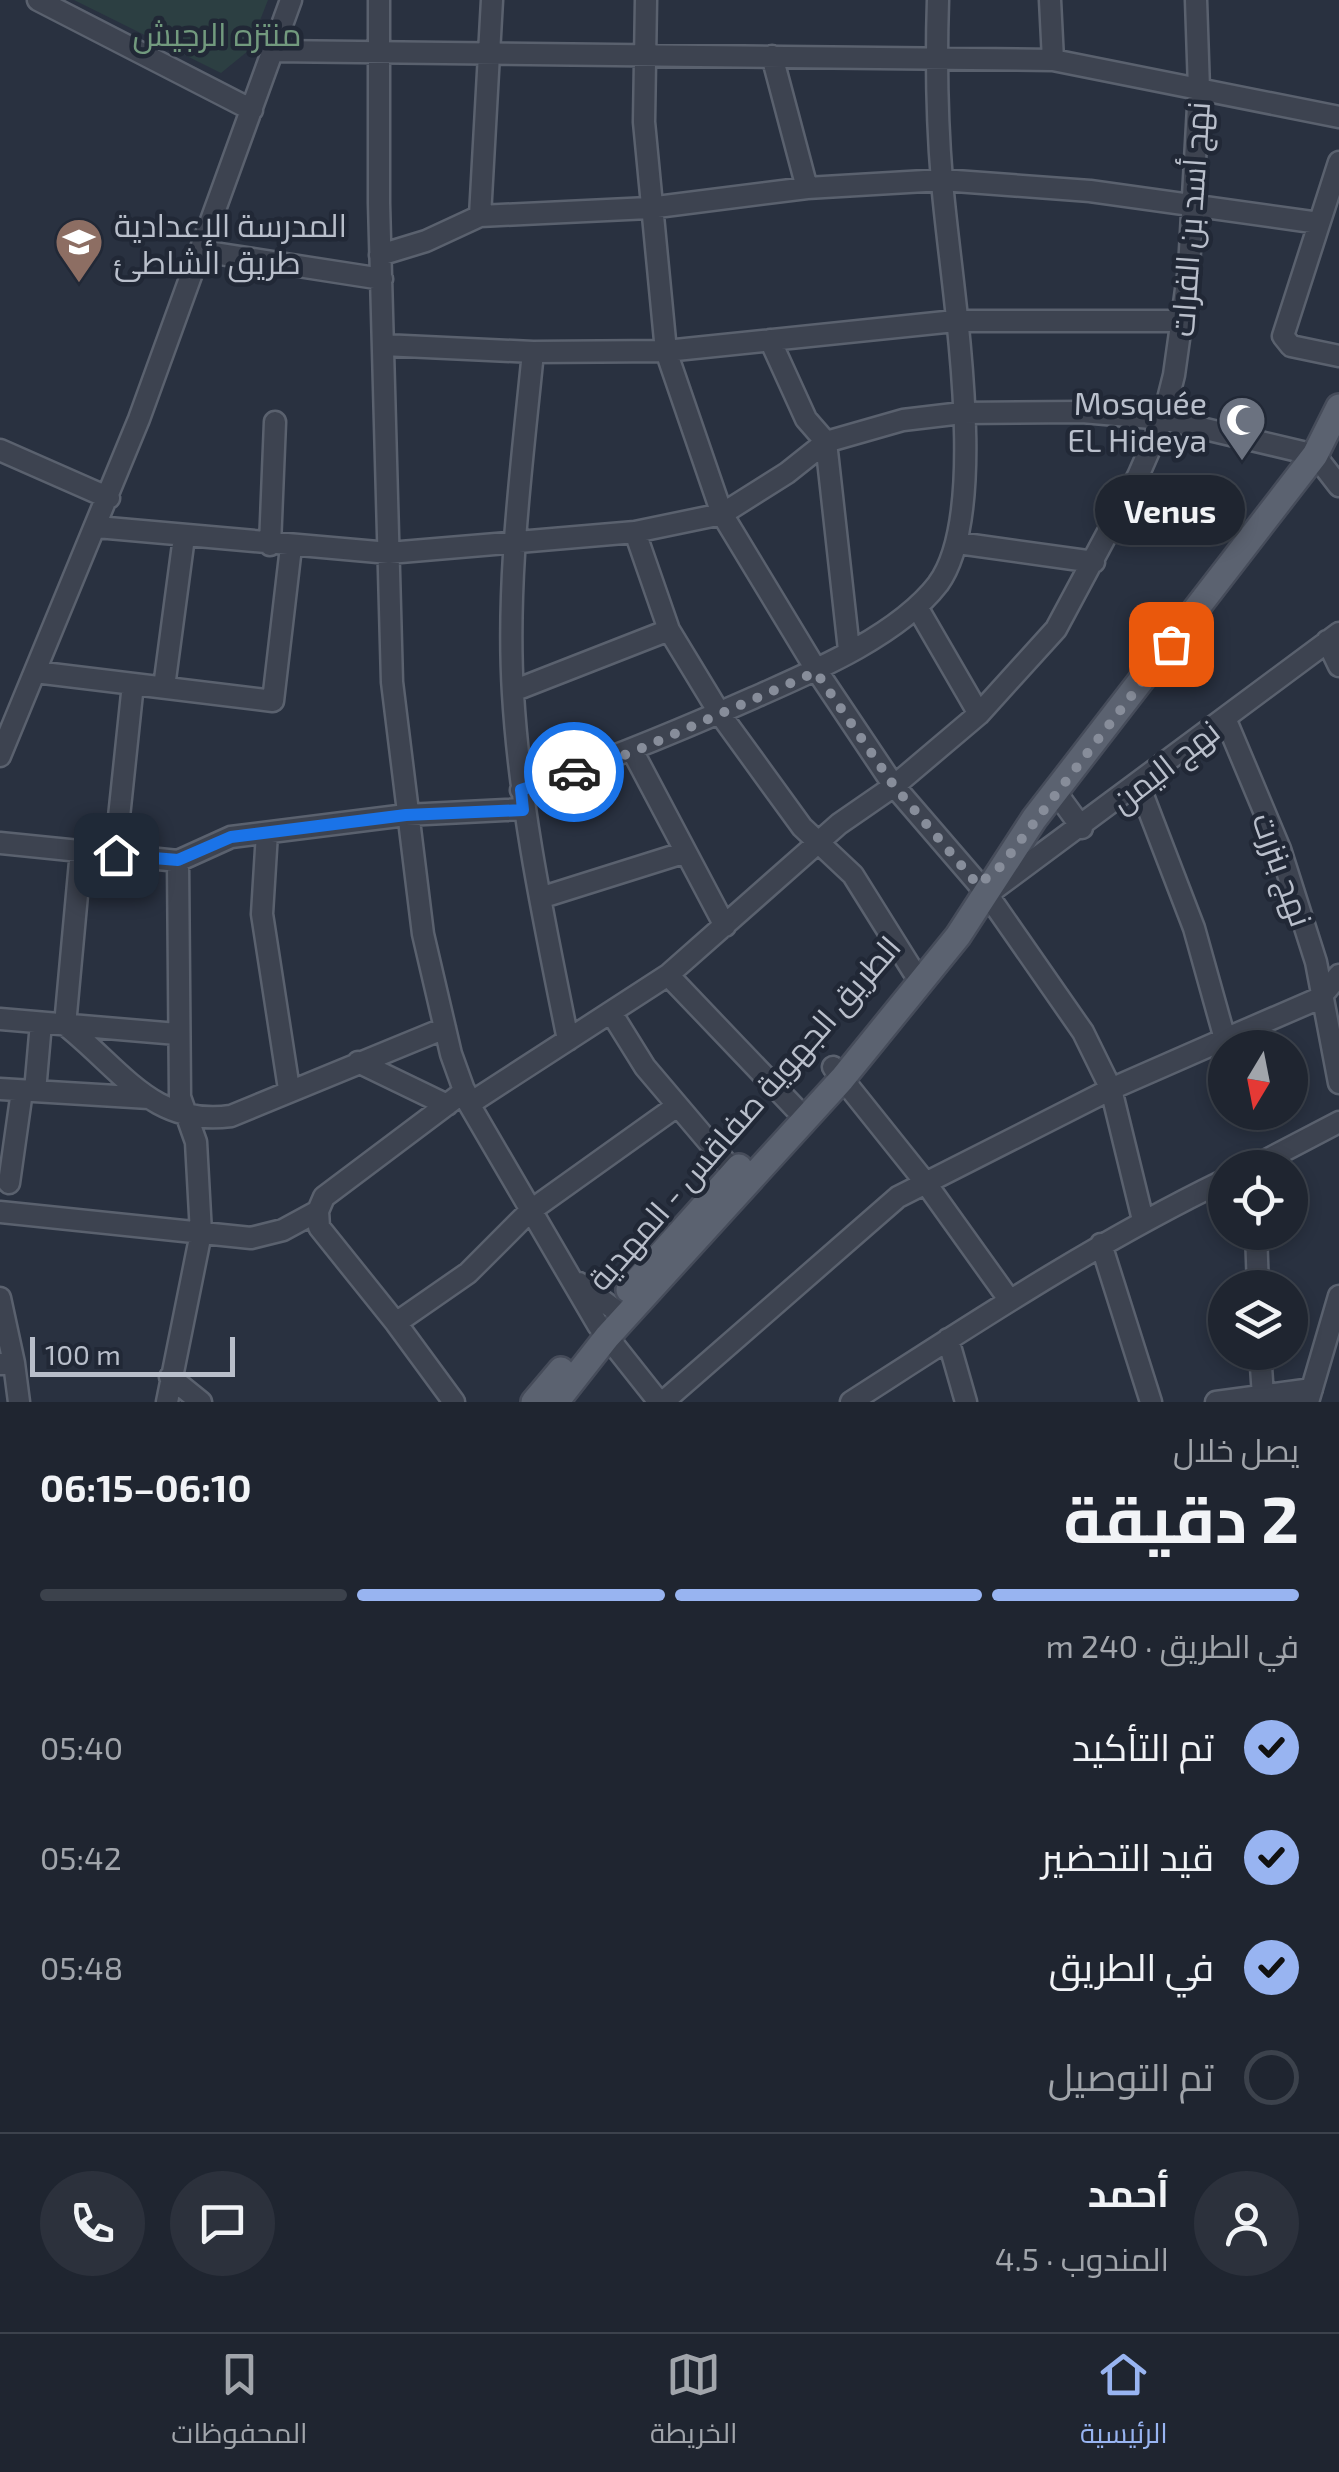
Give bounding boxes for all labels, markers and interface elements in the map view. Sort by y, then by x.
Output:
park label: منتزه الرجيش [133,14,301,54]
street label: نهج أسد بن الفرات [1162,100,1221,338]
place label: المدرسة الإعدادية طريق الشاطئ [114,205,347,283]
school or university icon: المدرسة الإعدادية طريق الشاطئ [53,216,105,284]
place label: Mosquée EL Hideya [1067,383,1207,458]
mosque icon: Mosquée EL Hideya [1216,394,1268,462]
callout: Venus [1096,474,1246,544]
text: Venus [1124,491,1216,529]
pin [1129,602,1214,687]
icon: bag [1144,617,1199,672]
street label: نهج اليمن [1102,711,1229,823]
courier [524,722,624,822]
icon: car [547,745,602,800]
street label: نهج بنزرت [1241,807,1322,933]
pin [74,813,159,898]
icon: home [89,828,144,883]
street label: الطريق الجهوية صفاقس - المهدية [579,927,909,1299]
north arrow [1208,1030,1308,1130]
map controls [1208,1030,1308,1370]
button: locate [1208,1150,1308,1250]
button: layers [1208,1270,1308,1370]
scale bar [30,1332,235,1376]
text: 100 m [45,1337,121,1371]
text: يصل خلال [1173,1430,1299,1468]
text: 06:10–06:15 [40,1464,251,1510]
text: 2 دقيقة [1063,1478,1299,1556]
text: في الطريق · 240 m [1046,1626,1299,1664]
icon: check [1244,1720,1299,1775]
text: تم التأكيد [1072,1723,1214,1769]
text: 05:40 [40,1728,123,1766]
icon: check [1244,1830,1299,1885]
text: قيد التحضير [1041,1833,1214,1879]
text: 05:42 [40,1838,122,1876]
icon: check [1244,1940,1299,1995]
text: في الطريق [1049,1943,1214,1989]
text: 05:48 [40,1948,123,1986]
text: تم التوصيل [1048,2053,1214,2099]
text: أحمد [1088,2169,1169,2215]
button: phone [40,2171,145,2276]
button: chat [170,2171,275,2276]
button: person [1194,2171,1299,2276]
text: المندوب · 4.5 [995,2239,1169,2277]
tab: المحفوظات [171,2347,308,2459]
tab: الخريطة [650,2347,737,2459]
tab: الرئيسية [1080,2347,1168,2459]

